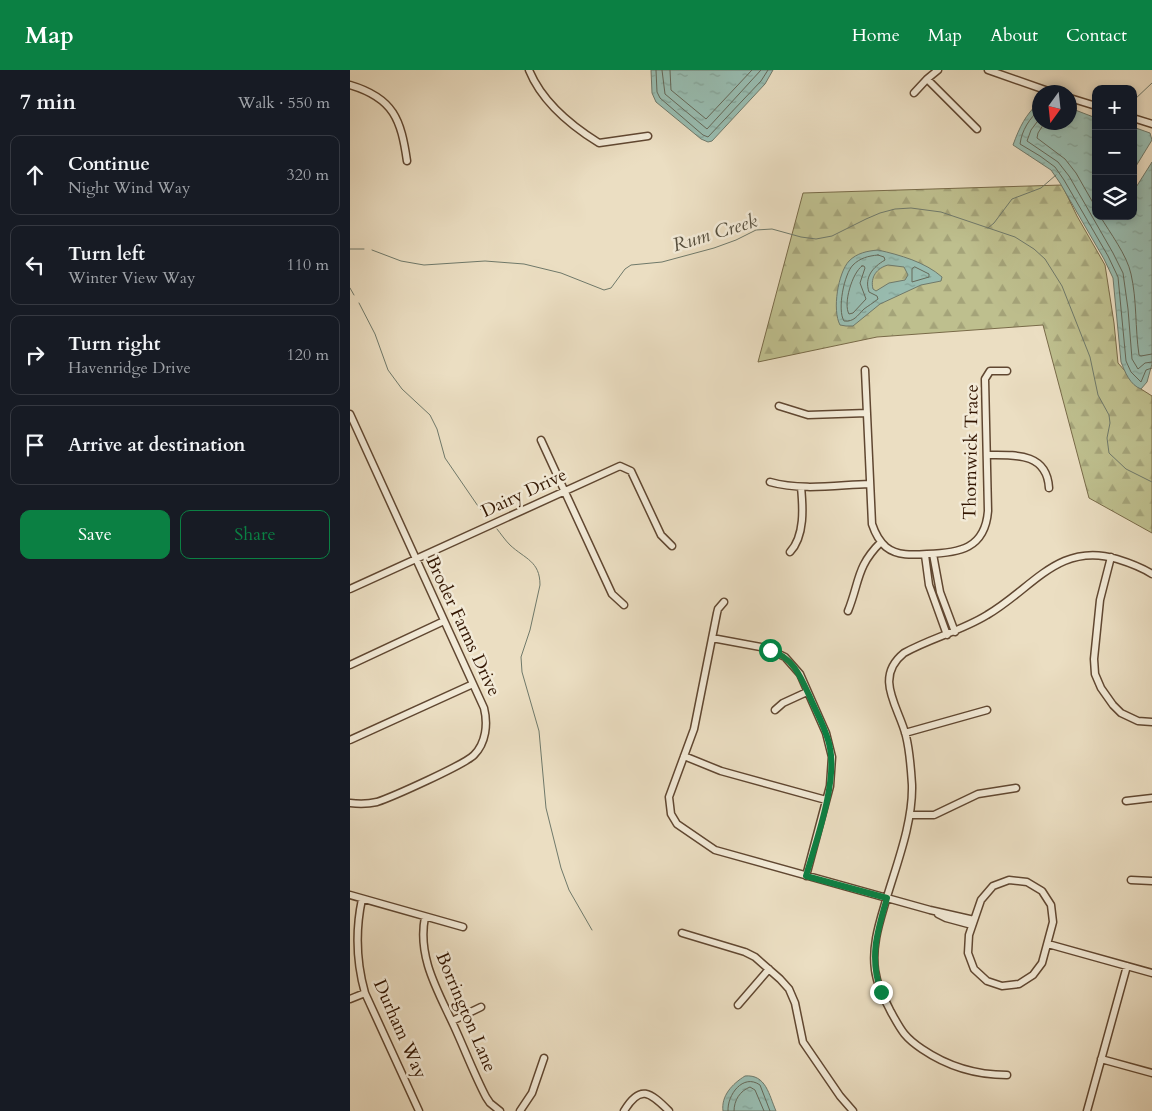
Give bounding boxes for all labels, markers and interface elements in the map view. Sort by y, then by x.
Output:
text: Map [25,19,74,52]
text: Home [852,23,900,48]
text: Map [928,23,962,48]
text: About [990,23,1038,48]
text: Contact [1066,23,1127,48]
north arrow [1032,85,1077,130]
map controls [1092,85,1137,220]
button: + [1092,85,1137,130]
text: 7 min [20,88,76,117]
text: Walk · 550 m [238,92,330,114]
button: − [1092,130,1137,175]
text: Continue [68,151,150,177]
icon: ahead [21,161,49,189]
text: 320 m [287,164,329,186]
button: layers [1092,175,1137,220]
text: Night Wind Way [68,177,190,199]
water label: Rum Creek [669,208,761,258]
text: Turn left [68,241,145,267]
icon: left [21,251,49,279]
text: 110 m [287,254,329,276]
text: Winter View Way [68,267,195,289]
text: Turn right [68,331,160,357]
icon: right [21,341,49,369]
text: 120 m [287,344,329,366]
text: Havenridge Drive [68,357,191,379]
street label: Thornwick Trace [957,384,985,520]
icon: arrive [21,431,49,459]
text: Arrive at destination [68,432,245,458]
street label: Dairy Drive [477,462,571,524]
button: Save [20,510,170,559]
button: Share [180,510,330,559]
street label: Broder Farms Drive [420,552,506,700]
route start [759,639,782,662]
street label: Borrington Lane [429,948,503,1076]
street label: Durham Way [367,976,433,1083]
route end [870,981,893,1004]

